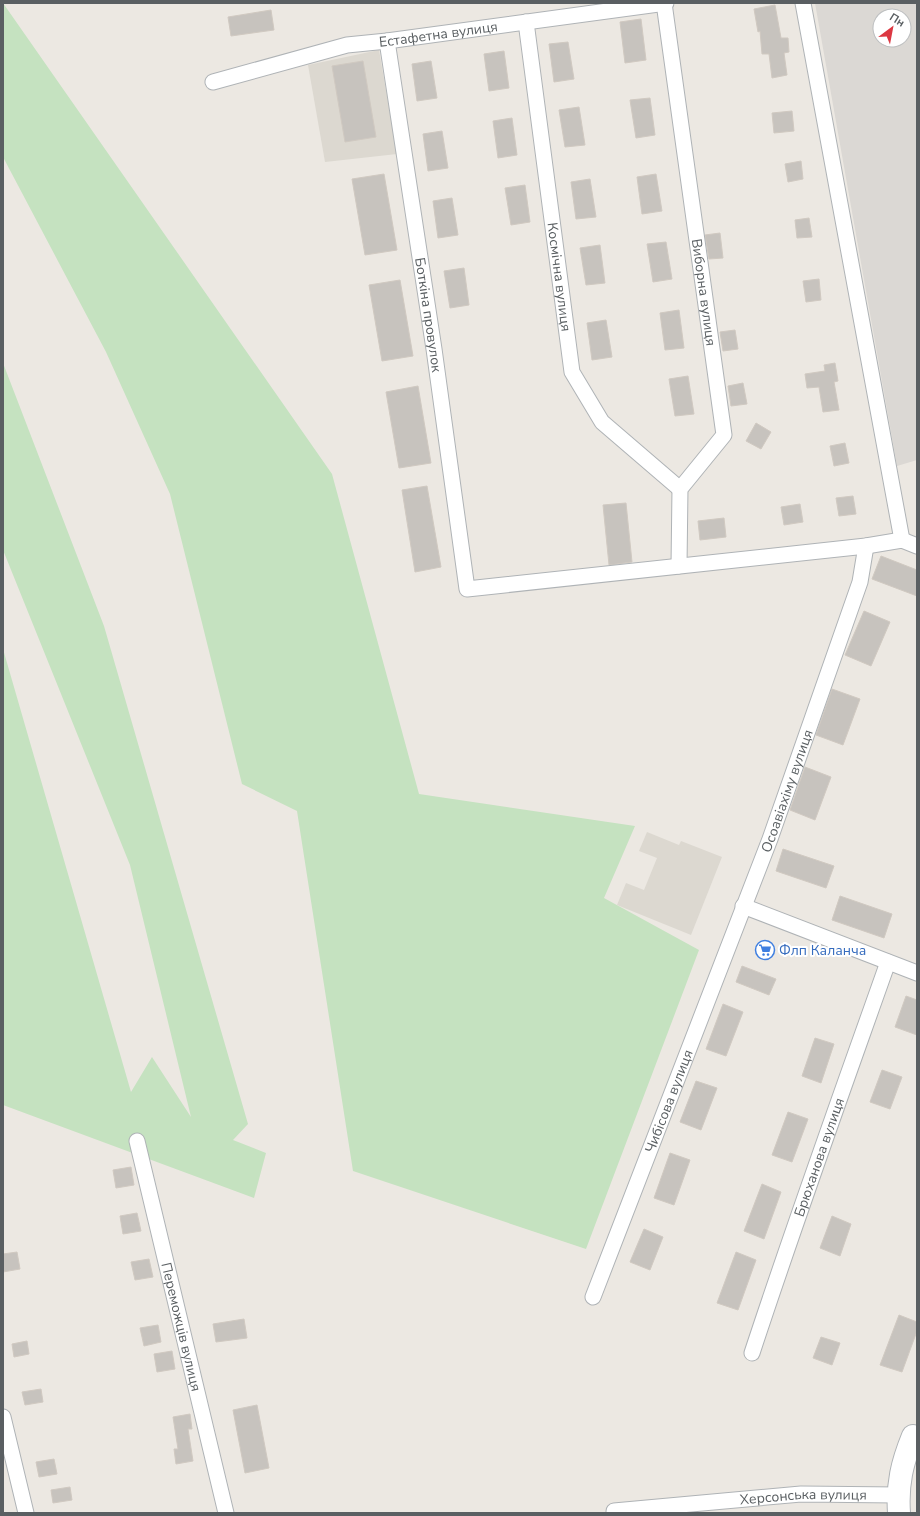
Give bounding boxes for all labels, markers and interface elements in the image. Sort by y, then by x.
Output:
north arrow [872,8,912,48]
text: Пн [887,10,907,30]
street label: Естафетна вулиця [378,17,499,52]
street label: Космічна вулиця [542,221,576,333]
street label: Виборна вулиця [687,238,721,347]
street label: Боткіна провулок [410,256,446,374]
street label: Осоавіахіму вулиця [757,727,818,855]
supermarket icon: Флп Каланча [754,939,776,961]
place label: Флп Каланча [779,941,866,960]
street label: Чибісова вулиця [641,1047,698,1156]
street label: Брюханова вулиця [790,1095,849,1219]
street label: Переможців вулиця [156,1260,206,1393]
street label: Херсонська вулиця [739,1485,867,1510]

